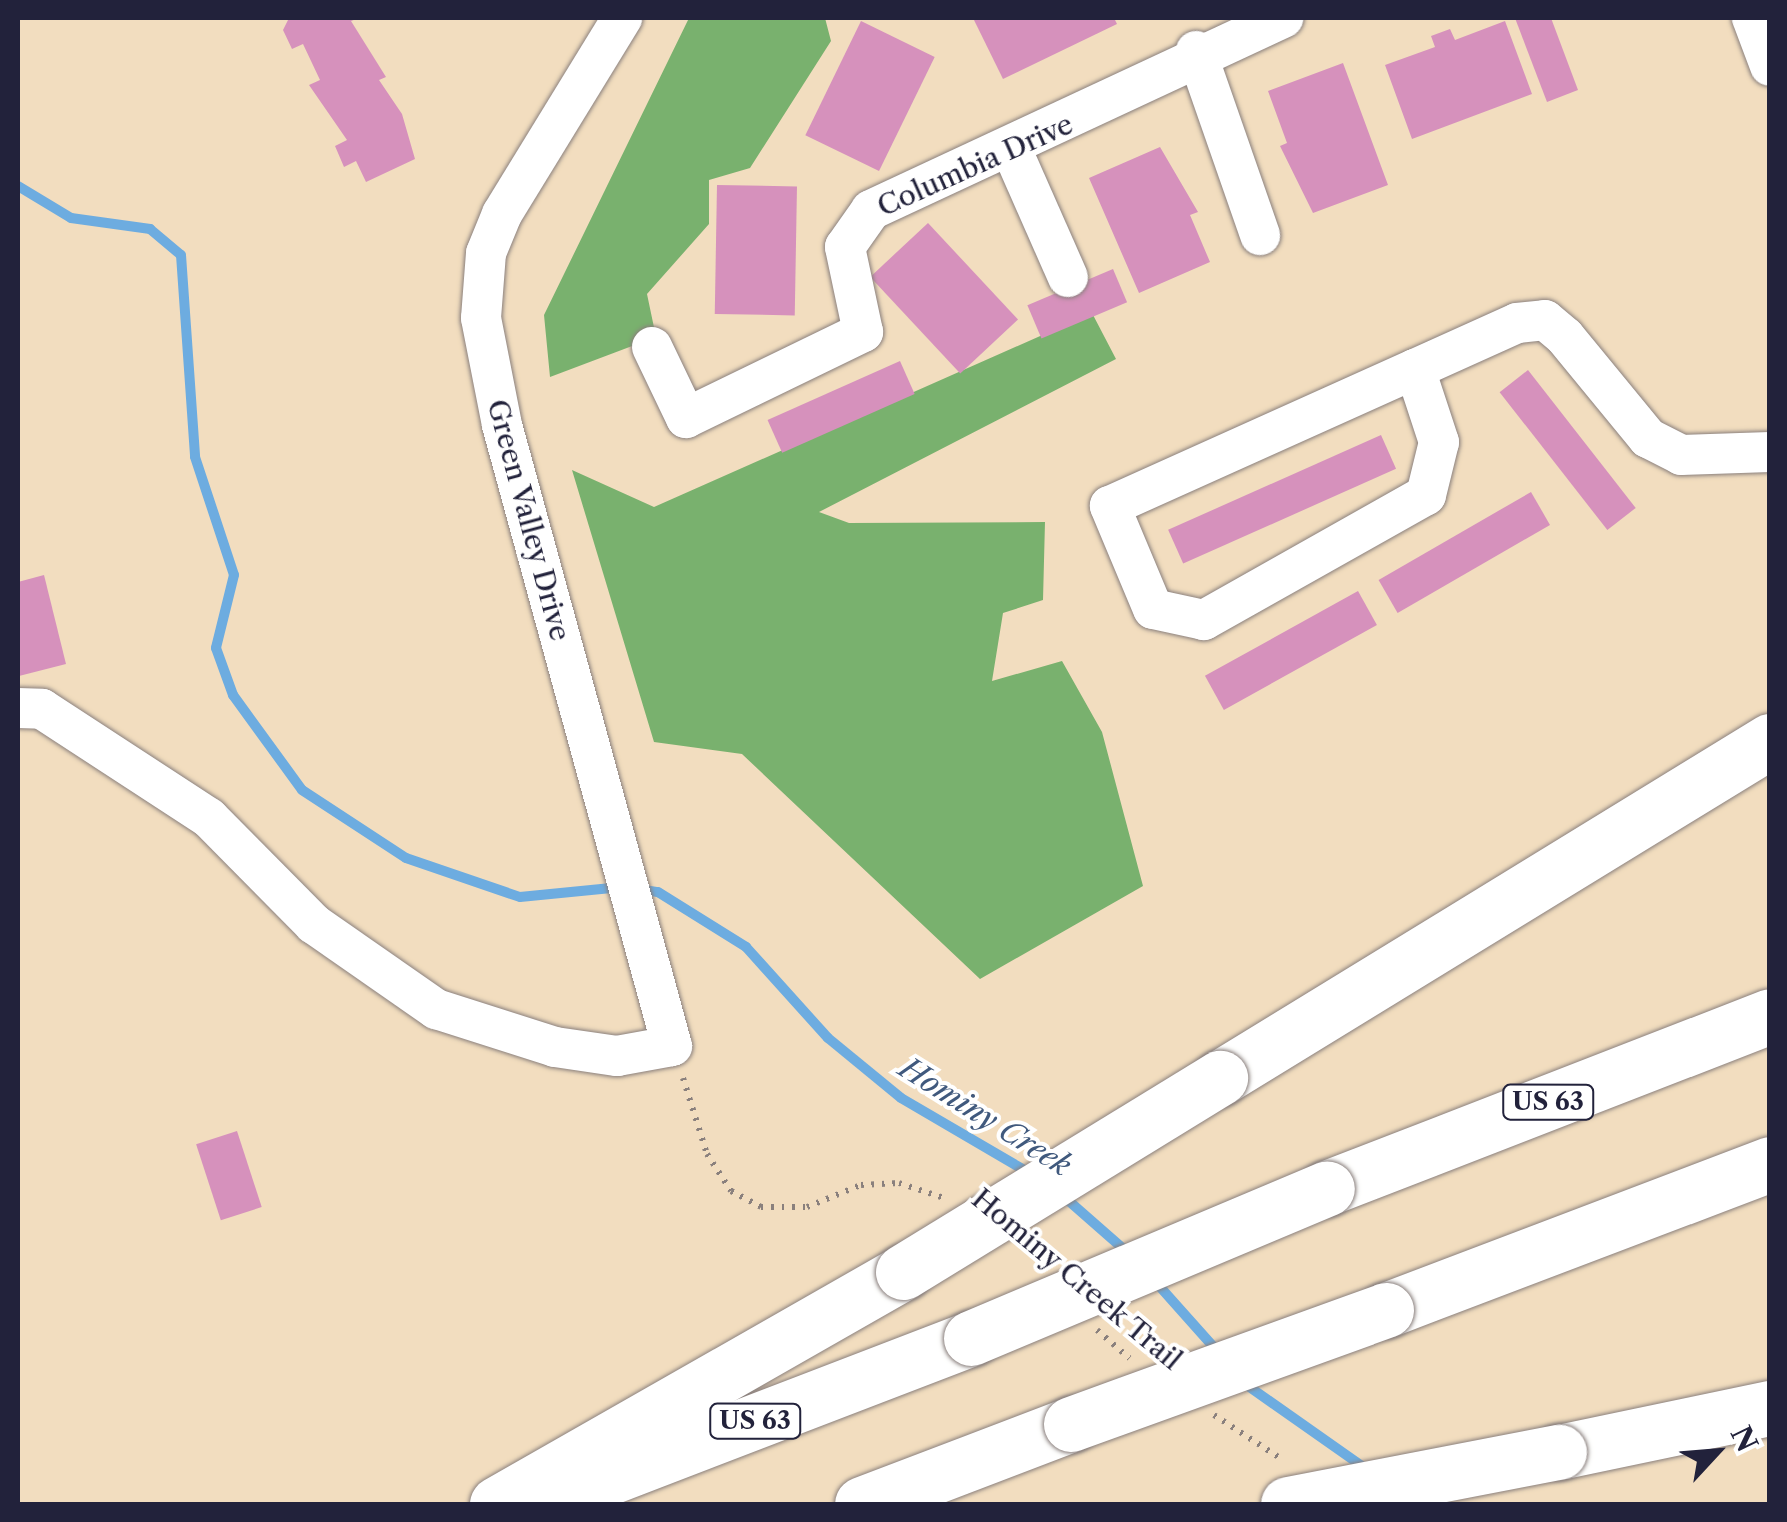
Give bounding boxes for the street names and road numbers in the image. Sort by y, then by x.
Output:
street label: Columbia Drive [872,107,1078,223]
street label: Green Valley Drive [480,395,578,645]
road number: US 63 [1500,1082,1596,1122]
street label: Hominy Creek Trail [965,1181,1189,1377]
road number: US 63 [708,1401,802,1441]

